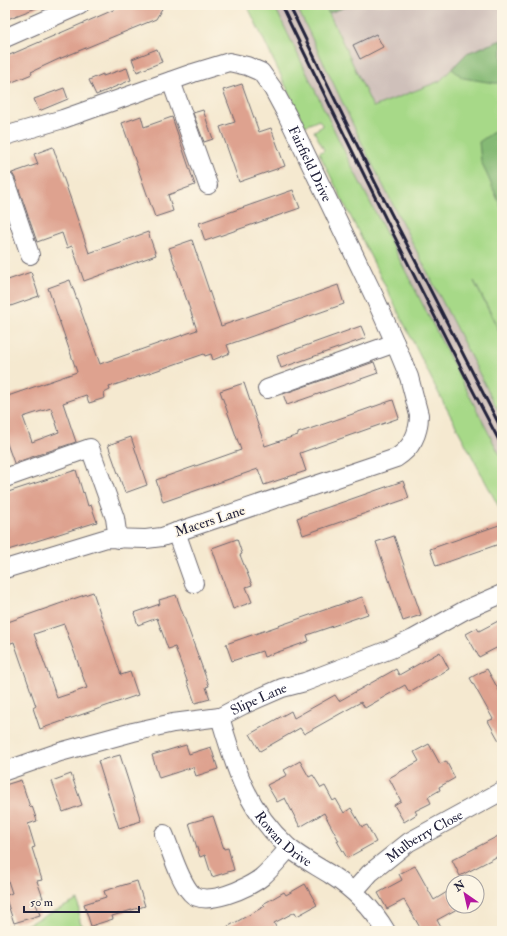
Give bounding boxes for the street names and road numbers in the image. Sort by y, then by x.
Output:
street label: Fairfield Drive [285,123,336,205]
street label: Macers Lane [173,502,247,540]
street label: Slipe Lane [227,679,288,719]
street label: Mulberry Close [382,806,466,866]
street label: Rowan Drive [251,808,315,870]

